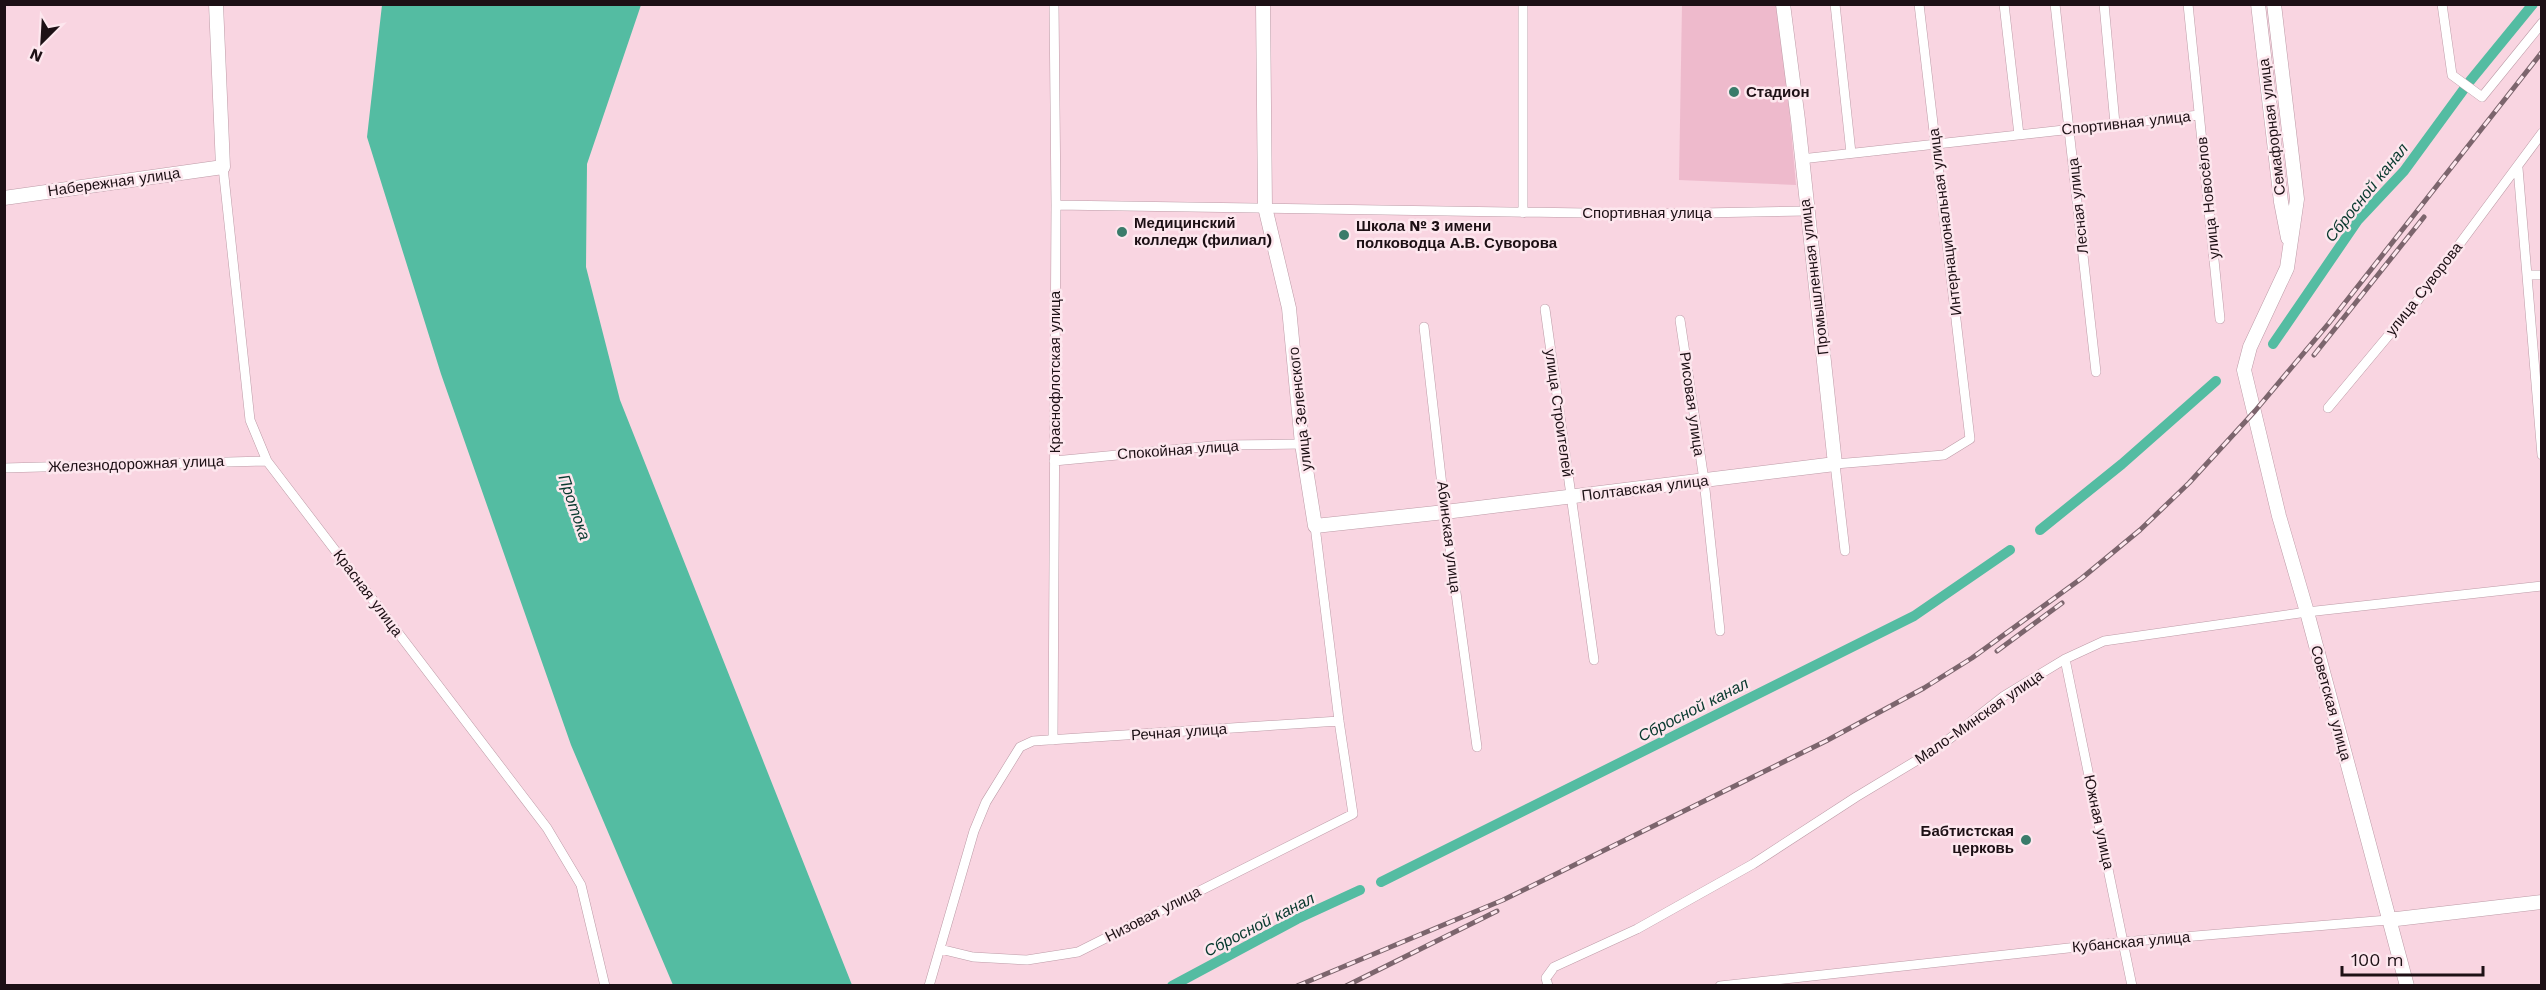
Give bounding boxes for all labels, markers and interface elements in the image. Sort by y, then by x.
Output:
north arrow [12,12,72,72]
text: N [27,44,45,66]
street label: Семафорная улица [2255,57,2289,197]
place label: Стадион [1746,83,1810,101]
marker: Стадион [1727,85,1741,99]
street label: Спортивная улица [2061,107,2192,139]
street label: Интернациональная улица [1924,127,1965,317]
street label: улица Новосёлов [2193,136,2223,260]
water label: Сбросной канал [2321,139,2412,245]
street label: Лесная улица [2064,156,2092,255]
street label: Набережная улица [47,164,182,200]
street label: Промышленная улица [1795,197,1833,356]
street label: Спортивная улица [1582,204,1712,222]
place label: Медицинский колледж (филиал) [1134,214,1272,249]
place label: Школа № 3 имени полководца А.В. Суворова [1356,217,1558,252]
marker: Медицинский колледж (филиал) [1115,225,1129,239]
marker: Школа № 3 имени полководца А.В. Суворова [1337,228,1351,242]
street label: улица Суворова [2382,238,2466,339]
street label: Краснофлотская улица [1046,290,1064,453]
street label: улица Зеленского [1285,346,1315,472]
street label: улица Строителей [1541,348,1577,478]
street label: Рисовая улица [1676,351,1708,458]
street label: Спокойная улица [1117,437,1240,463]
street label: Железнодорожная улица [48,452,225,476]
street label: Полтавская улица [1581,471,1710,505]
water label: Протока [554,472,595,542]
street label: Абинская улица [1433,480,1465,595]
street label: Красная улица [330,546,407,640]
street label: Советская улица [2307,643,2355,763]
street label: Мало-Минская улица [1911,666,2047,768]
water label: Сбросной канал [1635,673,1752,745]
street label: Речная улица [1130,720,1228,744]
street label: Южная улица [2080,773,2118,872]
place label: Бабтистская церковь [1921,822,2014,857]
marker: Бабтистская церковь [2019,833,2033,847]
street label: Низовая улица [1102,882,1204,946]
water label: Сбросной канал [1201,888,1318,960]
street label: Кубанская улица [2071,928,2191,956]
scale bar [2342,939,2483,977]
text: 100 m [2351,949,2404,970]

